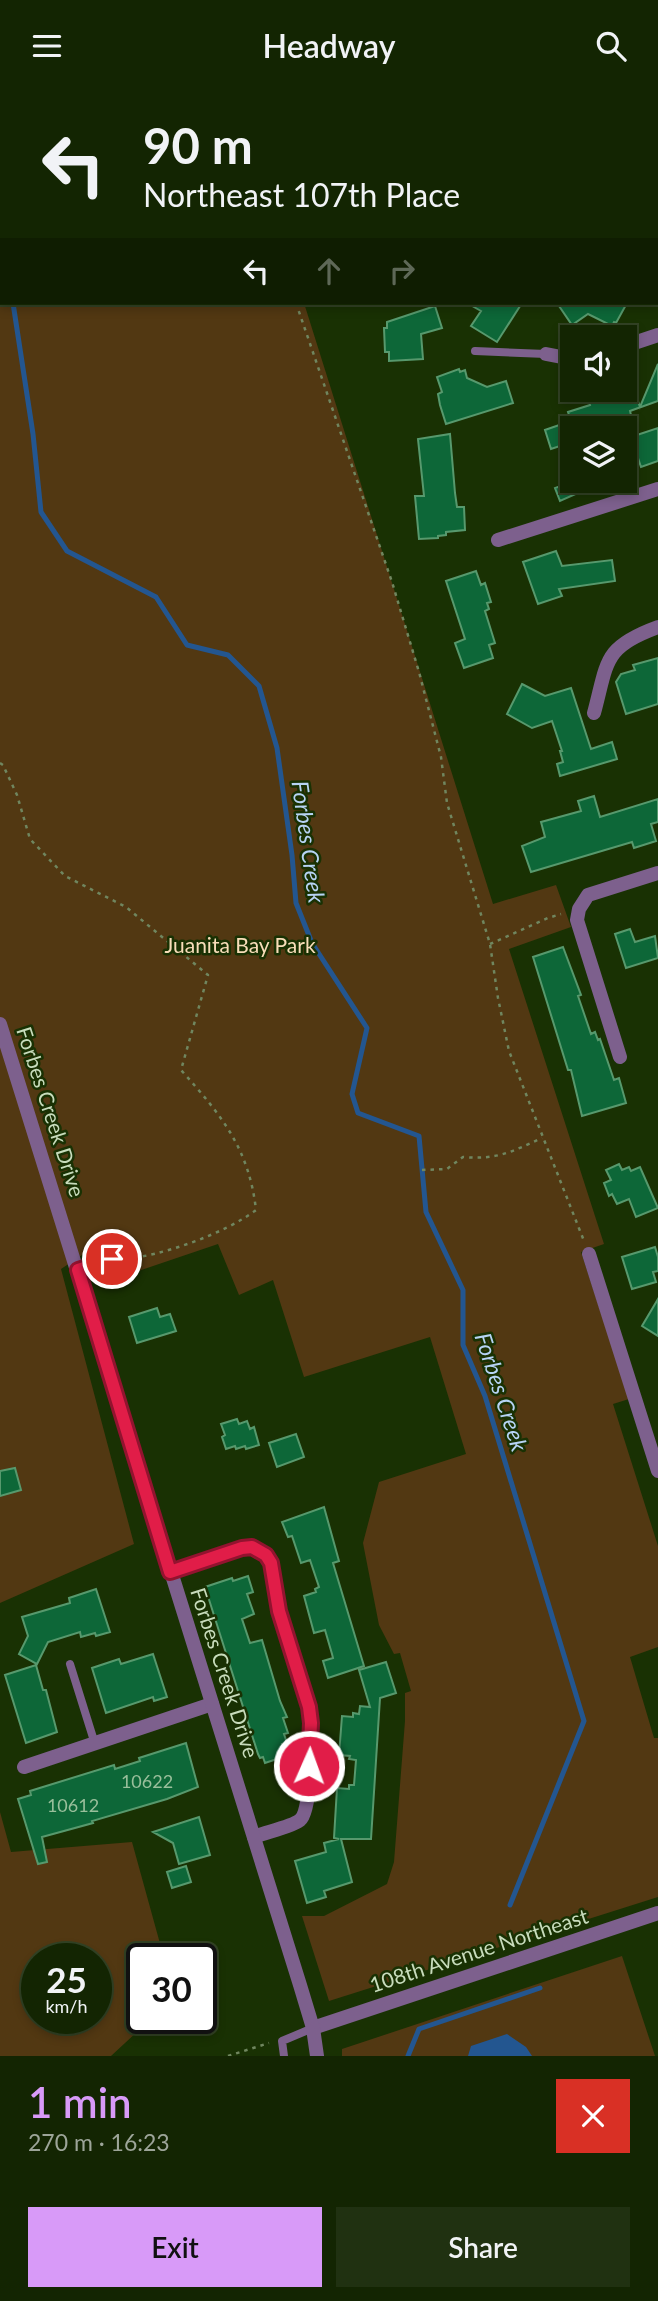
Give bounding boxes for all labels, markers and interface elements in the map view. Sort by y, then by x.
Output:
text: Headway [263,26,395,65]
icon: menu [28,27,66,65]
icon: search [592,27,630,65]
text: 90 m [143,116,253,174]
icon: left [28,119,119,210]
text: Northeast 107th Place [143,175,460,214]
icon: left [237,252,275,290]
icon: ahead [310,252,348,290]
icon: right [383,252,421,290]
map controls [560,325,637,493]
button: sound [560,325,637,402]
button: layers [560,416,637,493]
water label: Forbes Creek [287,779,332,906]
park label: Juanita Bay Park [164,932,316,957]
street label: Forbes Creek Drive [12,1023,91,1200]
pin [82,1229,142,1289]
icon: arrive [93,1240,131,1278]
water label: Forbes Creek [470,1329,535,1456]
street label: Forbes Creek Drive [186,1584,265,1761]
position arrow [272,1729,346,1803]
house number: 10622 [121,1770,173,1792]
house number: 10612 [47,1794,99,1816]
street label: 108th Avenue Northeast [366,1902,591,1997]
speed limit sign: 30 [126,1943,217,2034]
text: 25 [46,1958,87,2000]
text: km/h [45,1995,88,2017]
text: 1 min [28,2077,132,2127]
button: close [556,2079,630,2153]
text: 270 m · 16:23 [28,2128,170,2156]
button: Exit [28,2207,322,2287]
button: Share [336,2207,630,2287]

